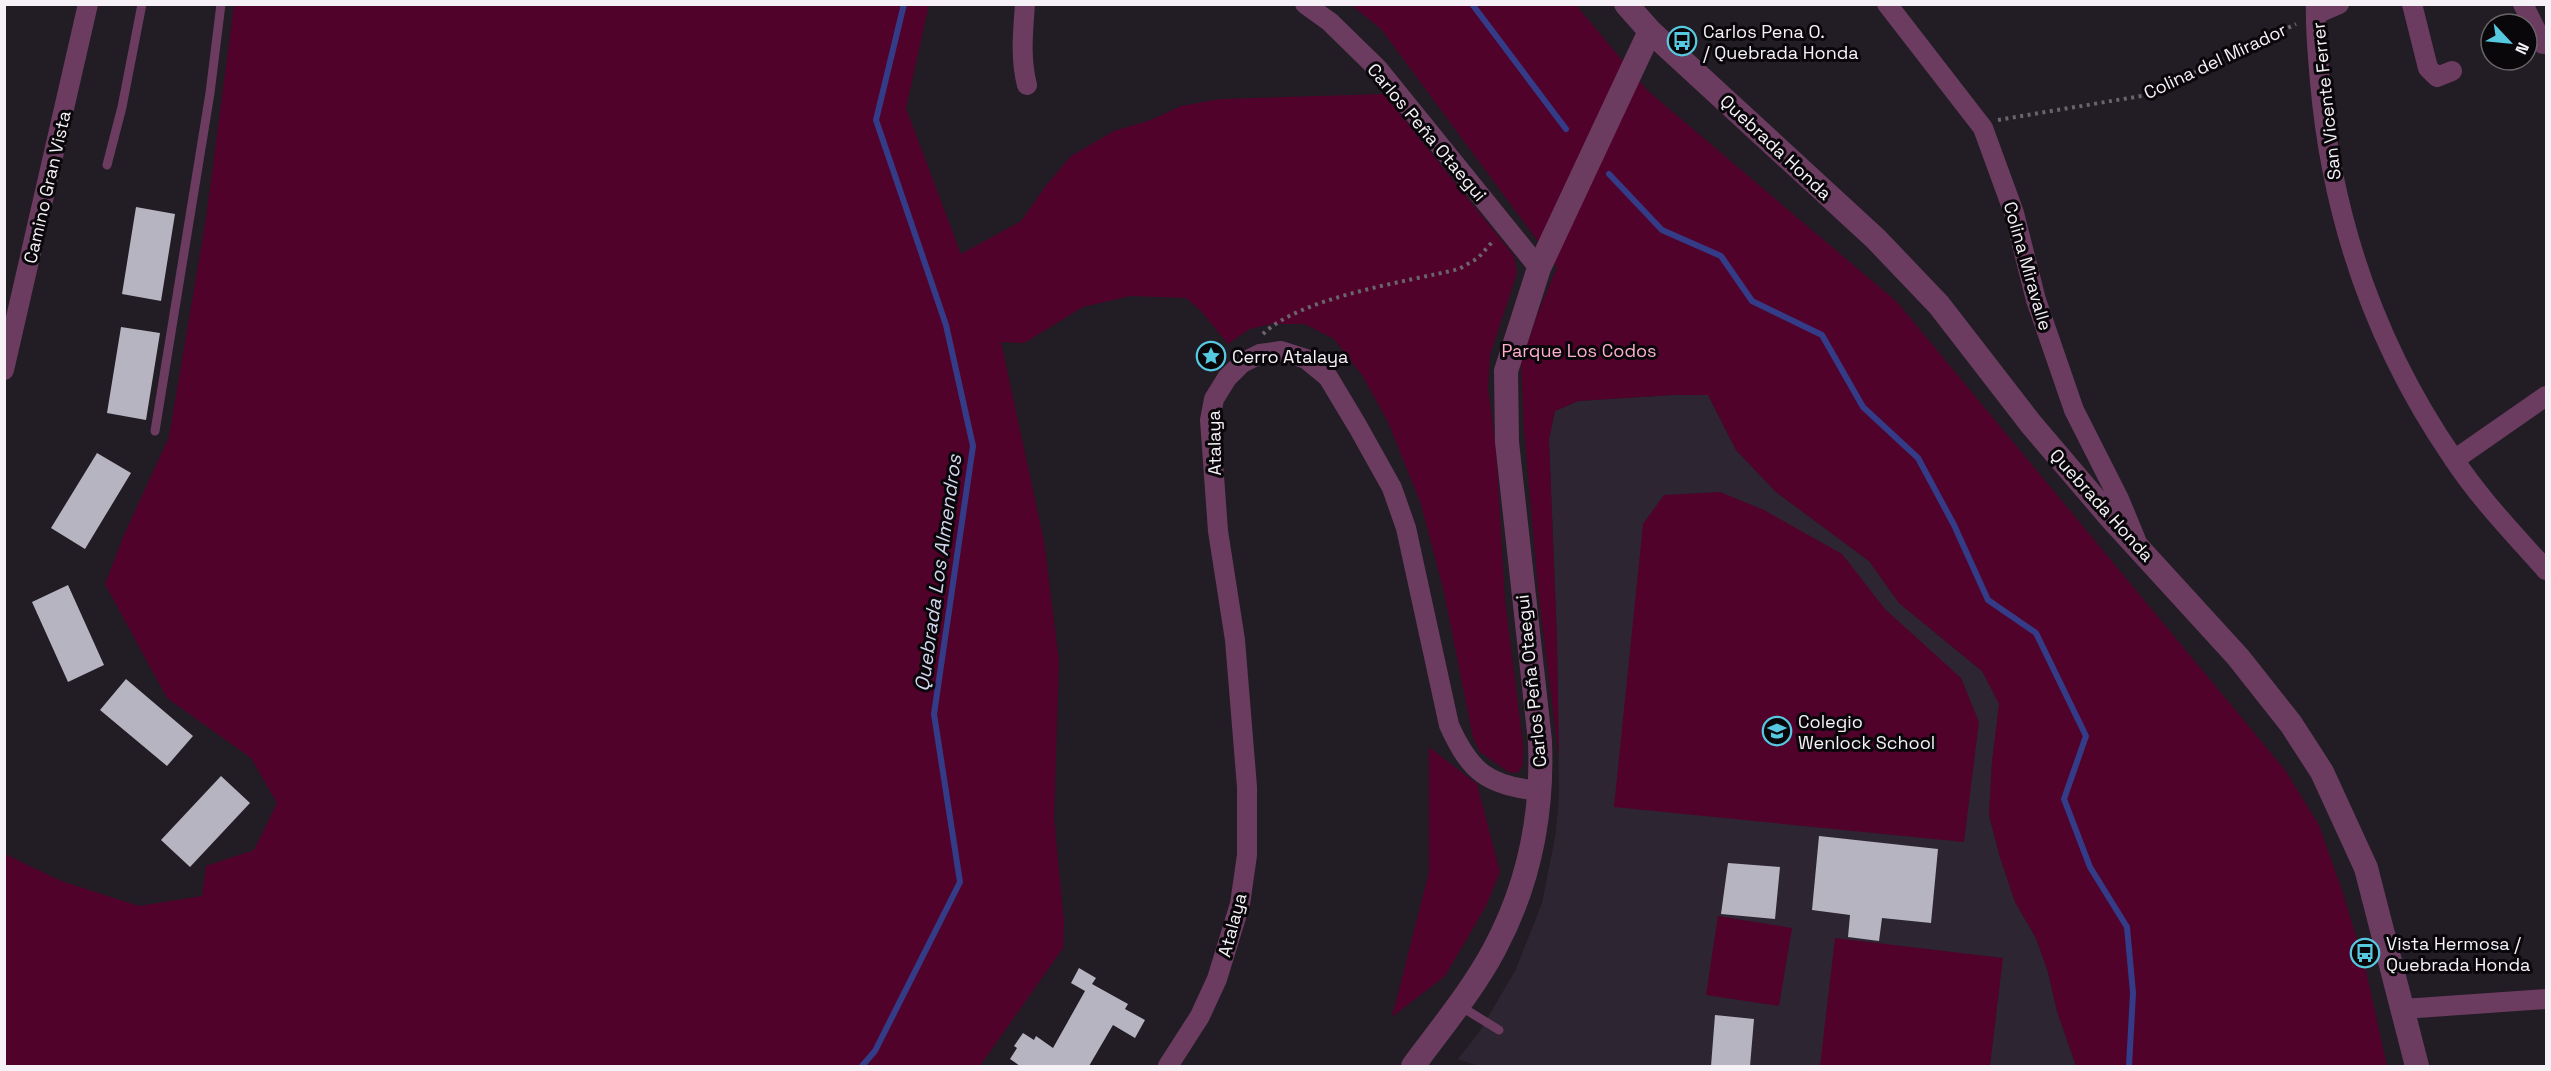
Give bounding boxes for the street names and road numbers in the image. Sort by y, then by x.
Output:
street label: Colina del Mirador [2140,18,2290,104]
street label: San Vicente Ferrer [2306,21,2346,181]
street label: Carlos Peña Otaegui [1362,58,1492,206]
street label: Quebrada Honda [1715,89,1837,205]
street label: Camino Gran Vista [18,108,76,266]
street label: Colina Miravalle [1999,199,2057,333]
street label: Atalaya [1202,410,1226,476]
street label: Quebrada Honda [2045,444,2159,566]
street label: Carlos Peña Otaegui [1510,593,1552,769]
street label: Atalaya [1212,890,1252,960]

